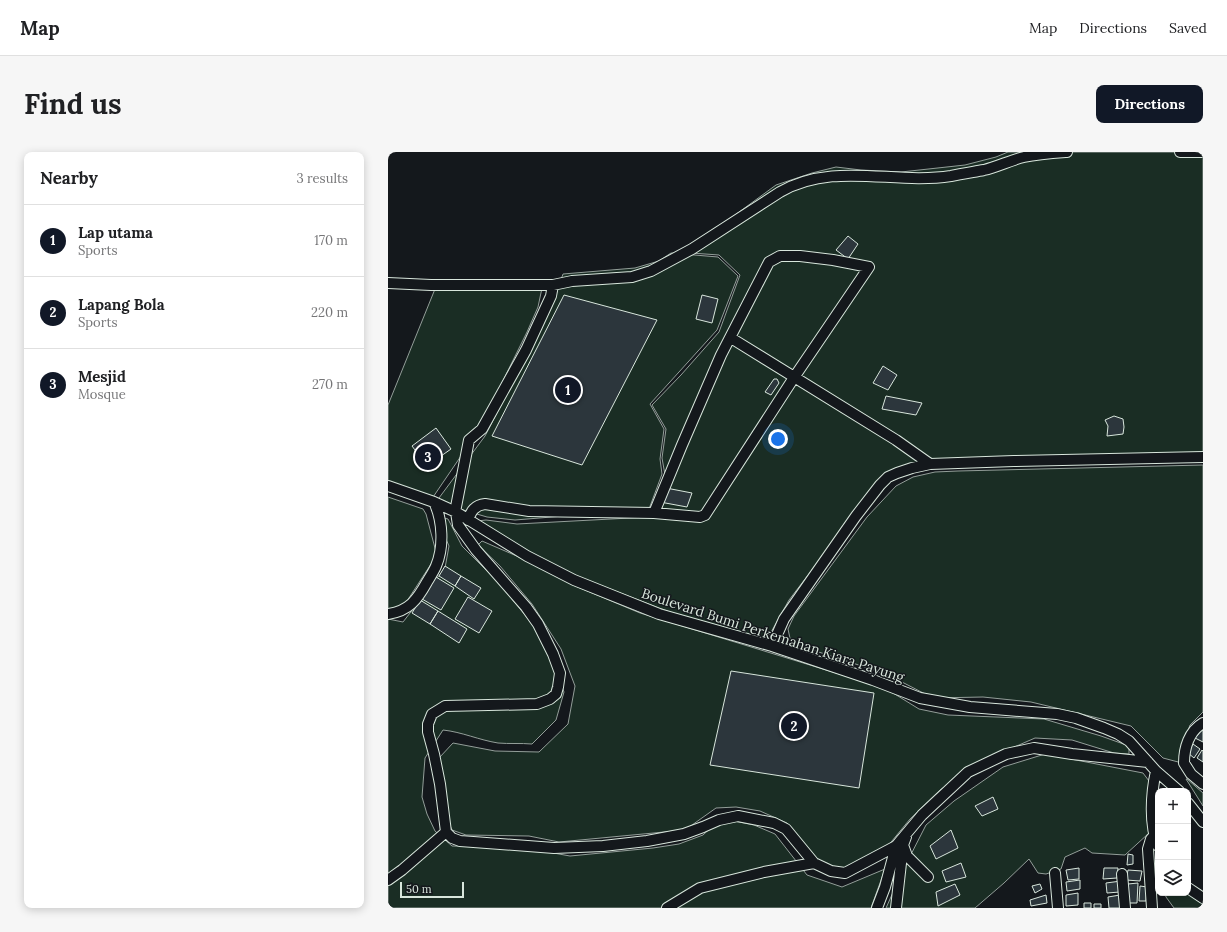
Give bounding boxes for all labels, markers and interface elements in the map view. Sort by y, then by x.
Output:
text: Map [20,16,60,40]
text: Map [1029,19,1057,37]
text: Directions [1079,19,1147,37]
text: Saved [1169,19,1207,37]
button: Directions [1096,85,1203,123]
text: Find us [24,86,122,122]
text: Nearby [40,167,98,189]
text: 3 results [296,170,348,187]
text: Lap utama [78,223,153,242]
text: 1 [50,232,56,249]
text: 170 m [314,232,348,249]
text: Sports [78,242,117,259]
text: Lapang Bola [78,295,165,314]
text: 2 [50,304,56,321]
text: 220 m [311,304,348,321]
text: Sports [78,314,117,331]
text: Mesjid [78,367,126,386]
pin: 1 [555,375,581,405]
text: 3 [49,376,57,393]
text: 270 m [312,376,348,393]
text: Mosque [78,386,126,403]
your location [768,429,788,449]
pin: 3 [415,442,441,472]
street label: Boulevard Bumi Perkemahan Kiara Payung [639,584,907,686]
pin: 2 [781,711,807,741]
map controls [1155,788,1191,896]
button: + [1155,788,1191,824]
button: − [1155,824,1191,860]
button: layers [1155,860,1191,896]
scale bar [400,880,464,899]
text: 50 m [406,882,432,896]

